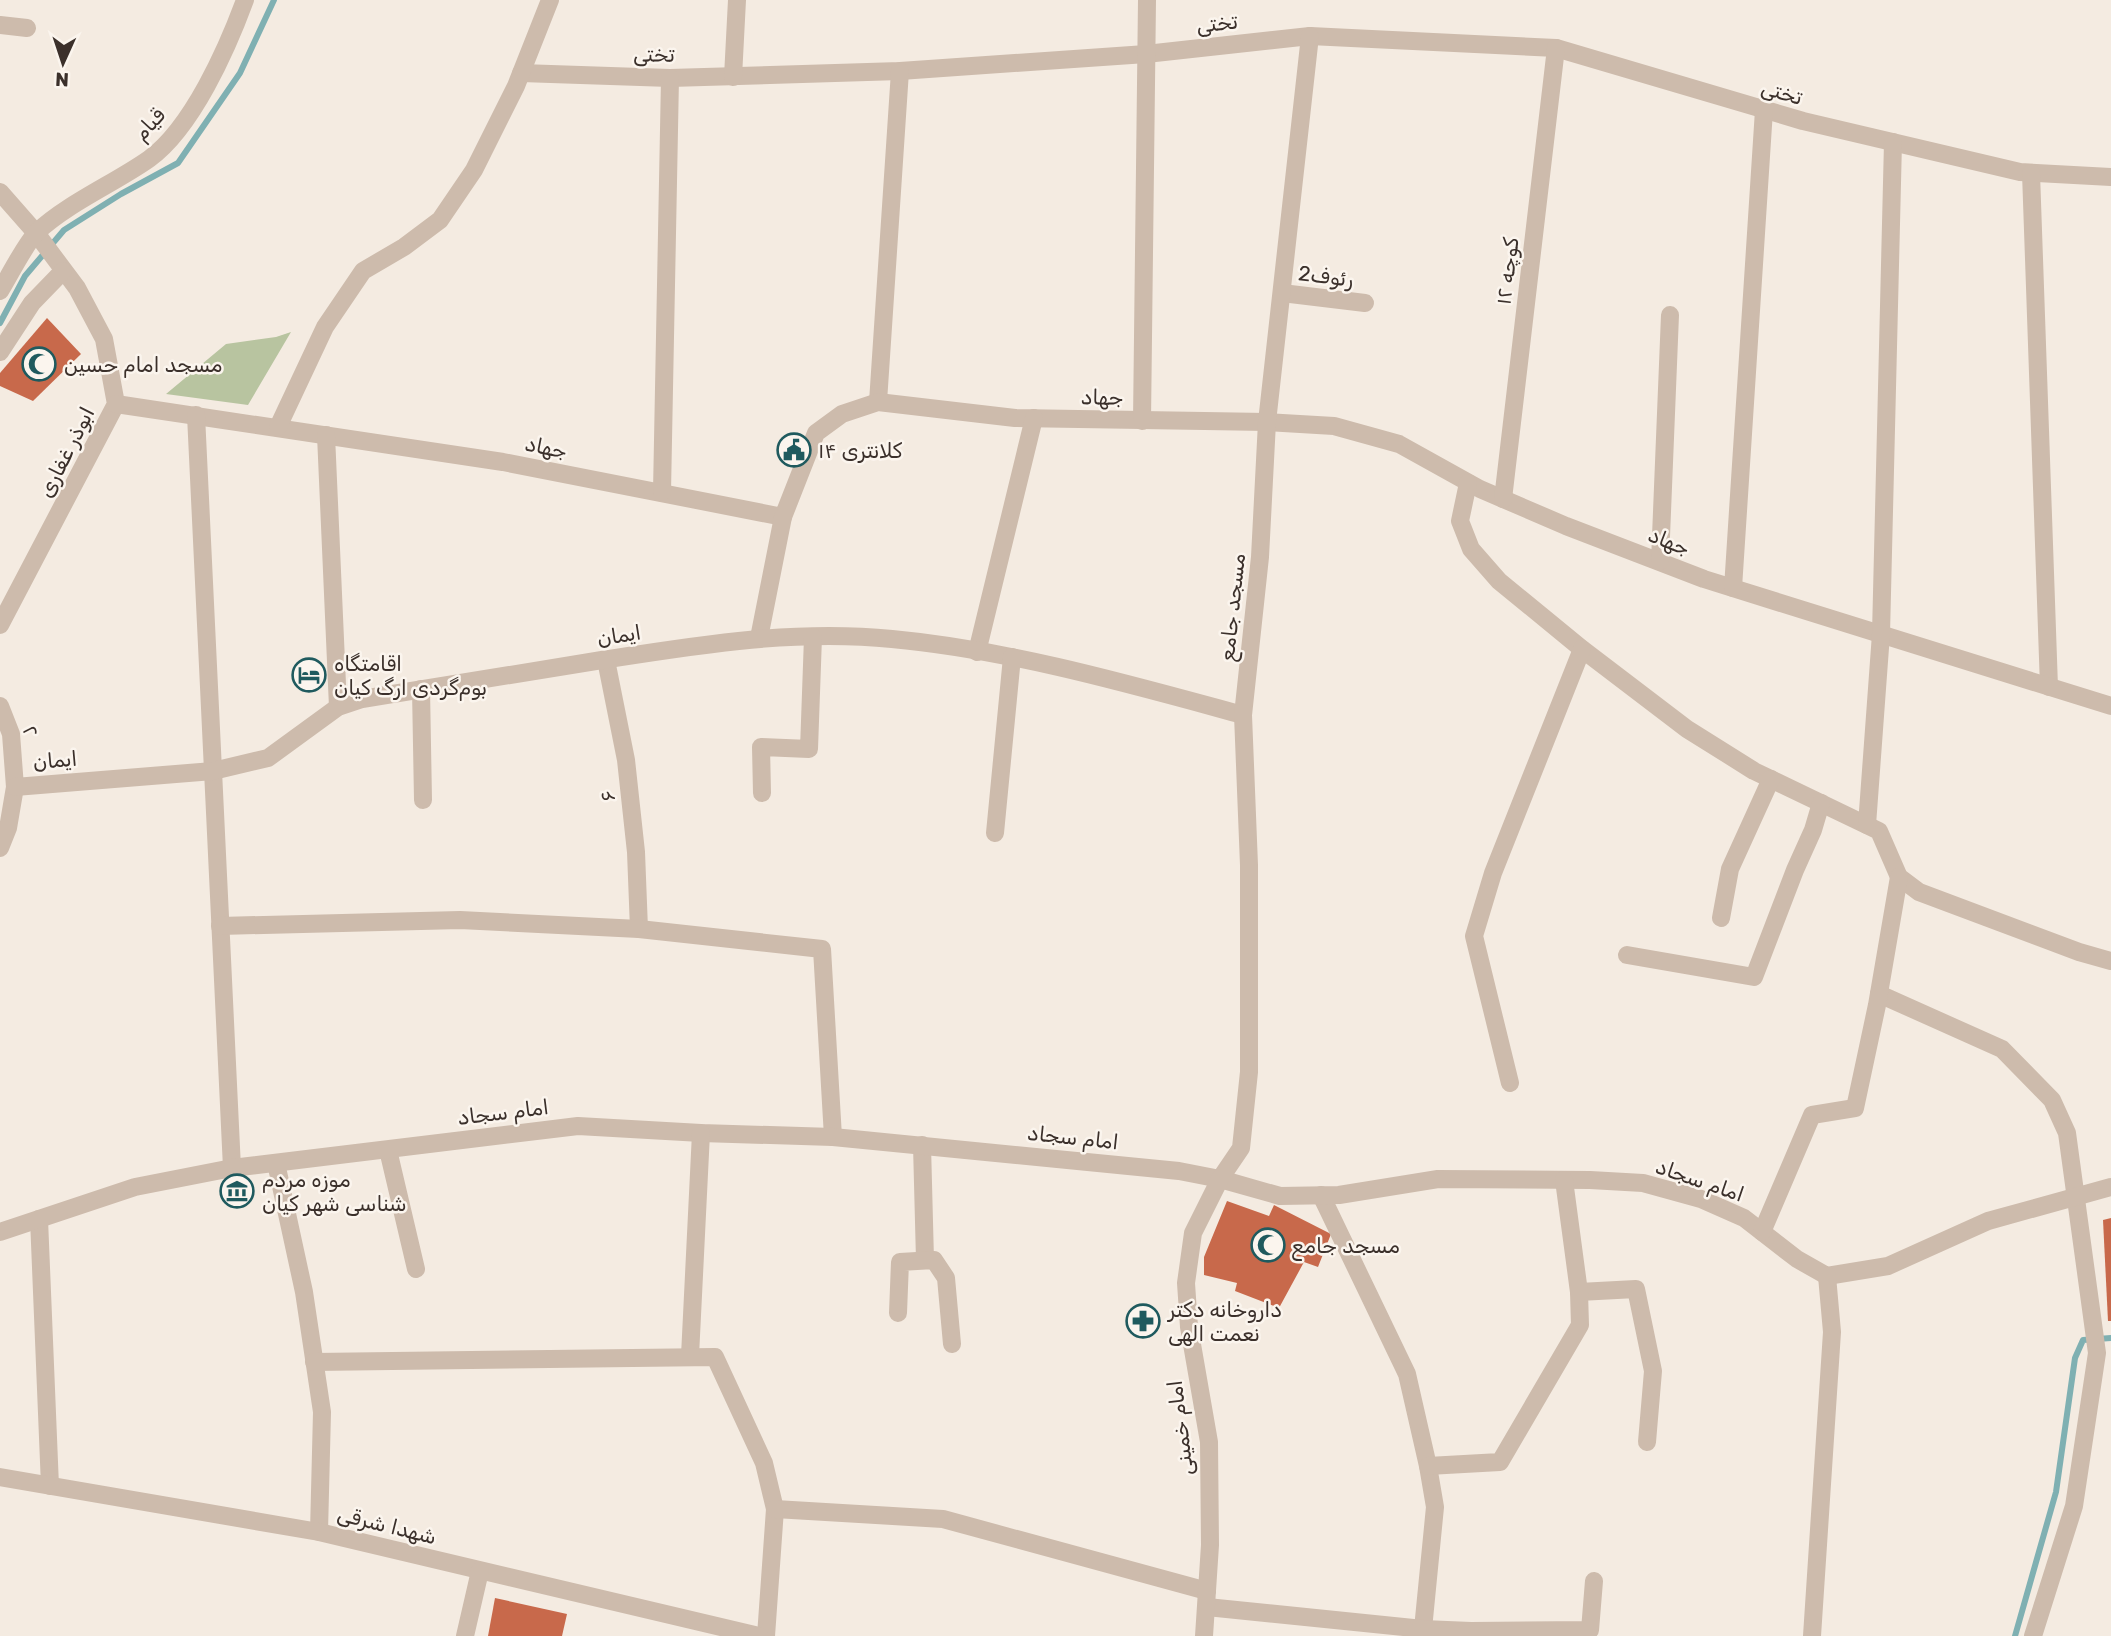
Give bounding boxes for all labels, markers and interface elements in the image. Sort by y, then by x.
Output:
street label: تختی [1195,8,1239,38]
north arrow [28,28,98,98]
street label: تختی [633,41,676,67]
text: N [55,68,70,91]
street label: تختی [1758,74,1806,110]
street label: قیام [128,103,171,146]
street label: کوچه ۱۲ [1490,235,1525,306]
street label: رئوف2 [1297,260,1355,292]
mosque icon: مسجد امام حسین [20,345,58,383]
place label: مسجد امام حسین [64,352,223,378]
street label: جهاد [1080,384,1124,410]
street label: ابوذر غفاری [32,402,100,502]
street label: جهاد [523,431,569,463]
public building icon: کلانتری ۱۴ [775,431,813,469]
place label: کلانتری ۱۴ [818,438,903,463]
street label: جهاد [1645,522,1693,560]
street label: مسجد جامع [1214,552,1253,662]
street label: ایمان [595,619,643,651]
place label: اقامتگاه بوم‌گردی ارگ کیان [334,651,487,701]
hotel icon: اقامتگاه بوم‌گردی ارگ کیان [290,656,328,694]
street label: ۲ [18,723,44,739]
street label: ایمان [32,746,78,774]
street label: ۶ [594,789,620,803]
street label: امام سجاد [456,1094,550,1131]
street label: امام سجاد [1026,1120,1120,1155]
street label: امام سجاد [1652,1153,1748,1208]
place label: موزه مردم شناسی شهر کیان [262,1167,407,1216]
museum icon: موزه مردم شناسی شهر کیان [218,1172,256,1210]
mosque icon: مسجد جامع [1249,1226,1287,1264]
place label: مسجد جامع [1292,1233,1400,1261]
place label: داروخانه دکتر نعمت الهی [1166,1297,1282,1346]
pharmacy icon: داروخانه دکتر نعمت الهی [1124,1302,1162,1340]
street label: امام خمینی [1162,1379,1199,1477]
street label: شهدا شرقی [335,1501,439,1549]

